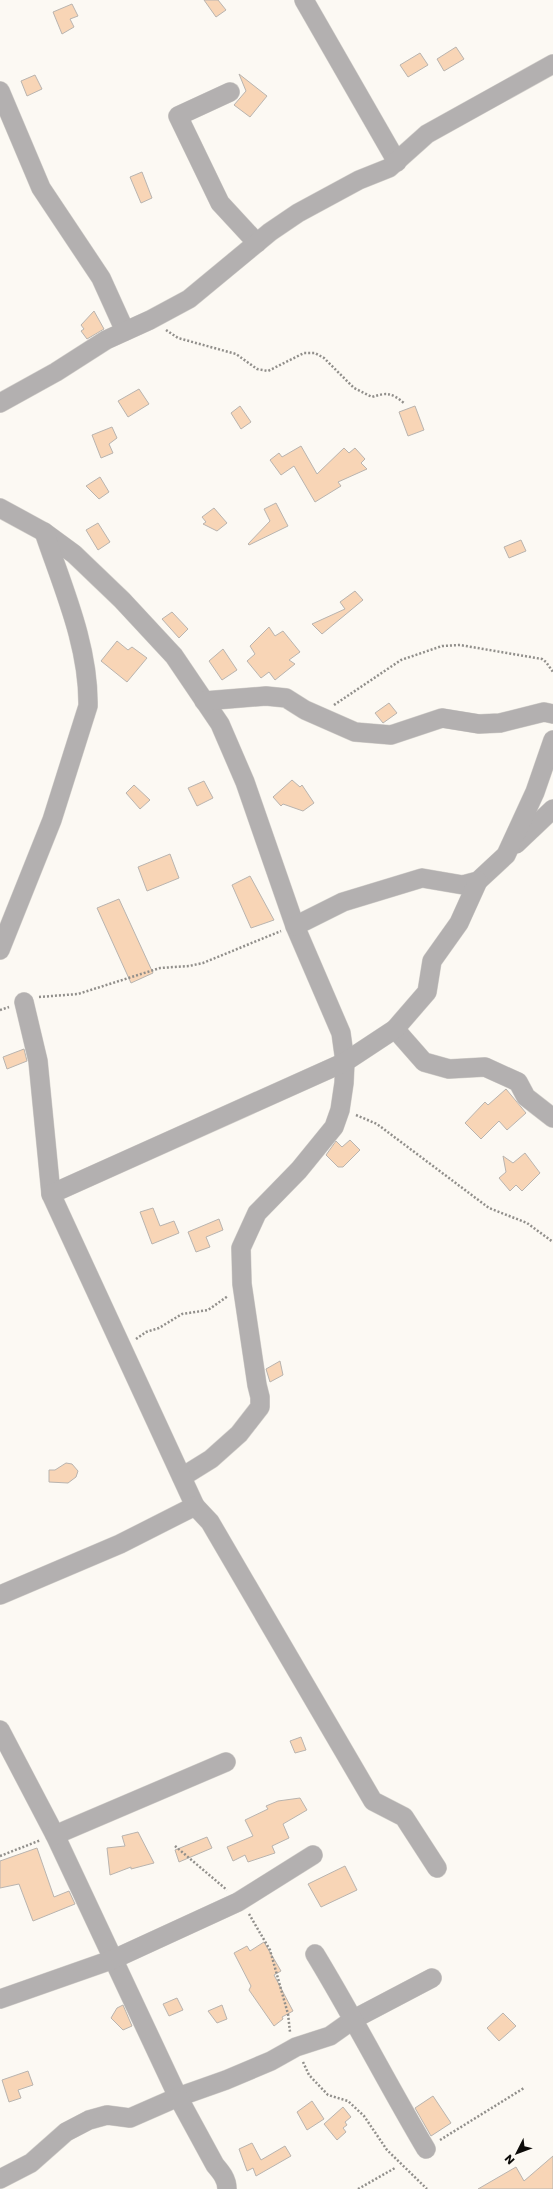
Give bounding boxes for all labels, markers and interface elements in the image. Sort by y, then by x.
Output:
north arrow [497,2133,537,2173]
text: N [501,2151,518,2168]

